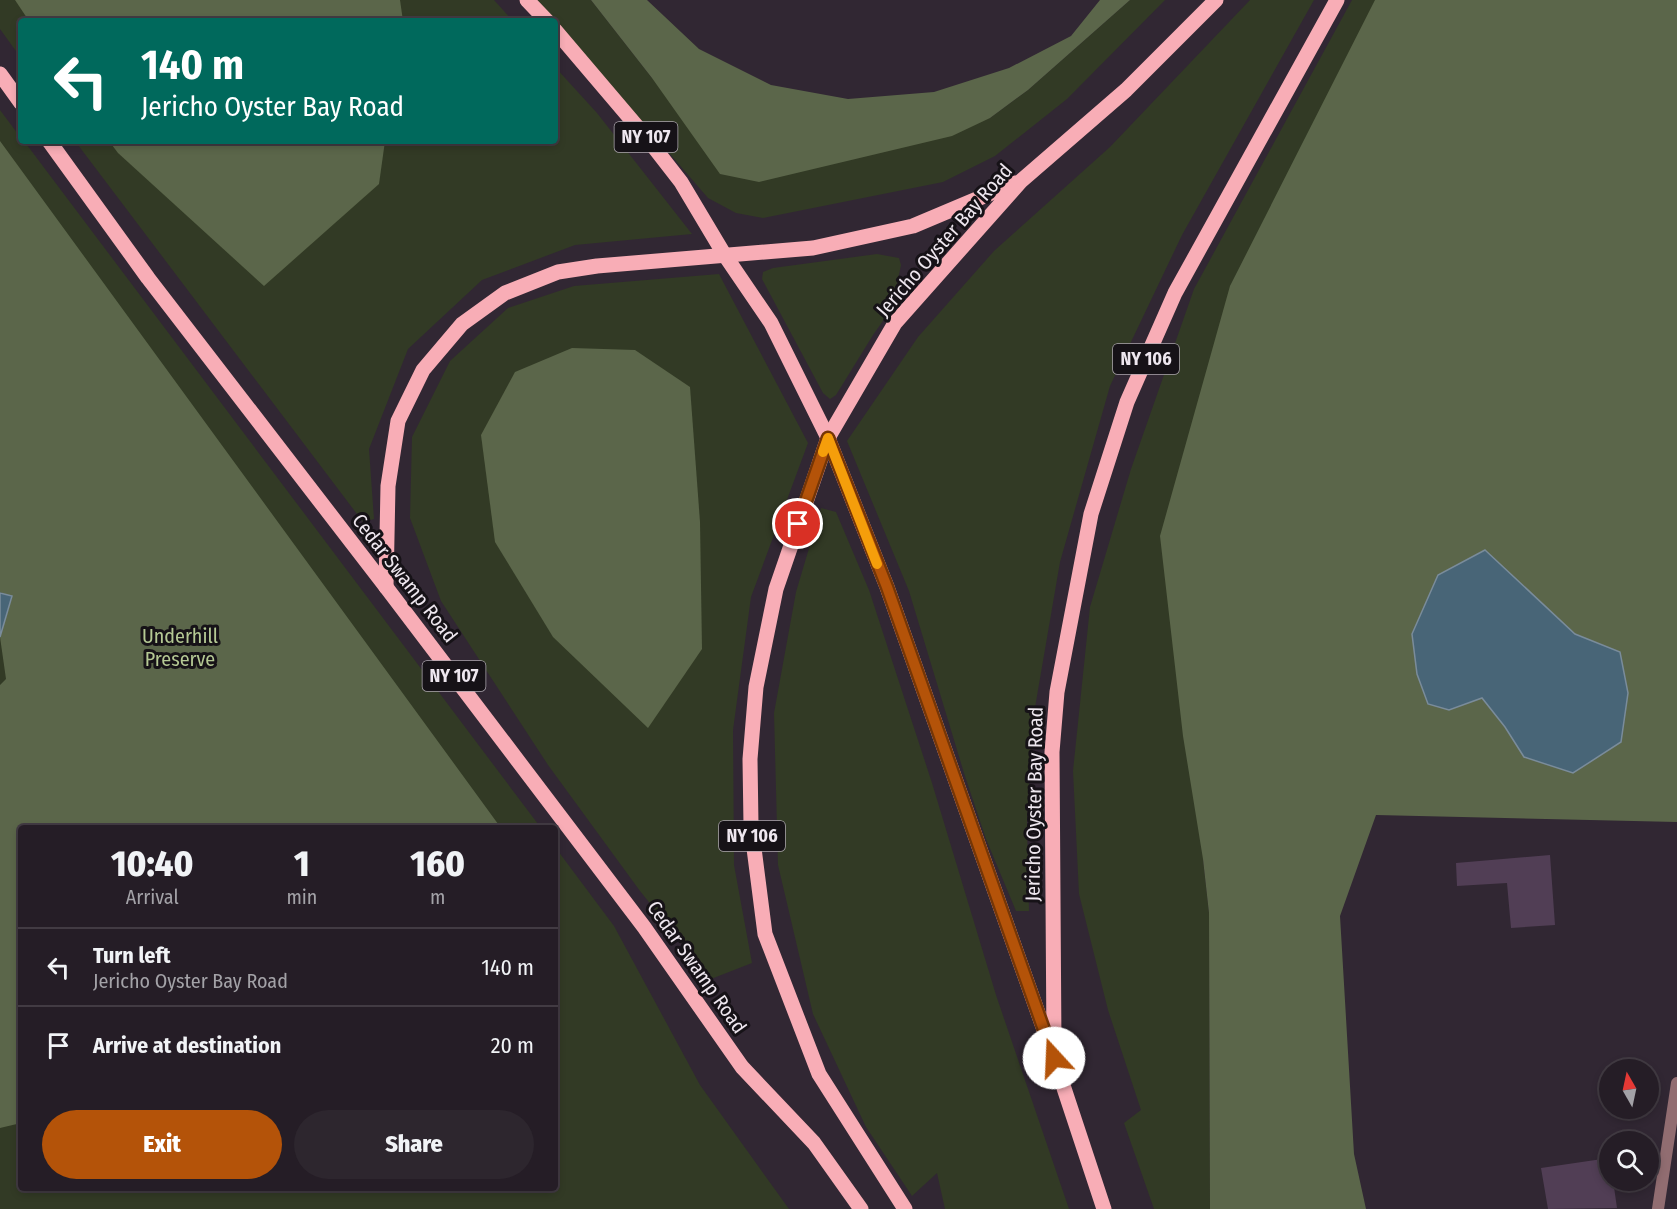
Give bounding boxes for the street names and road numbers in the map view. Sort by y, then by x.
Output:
road number: NY 107 [614,122,678,152]
street label: Jericho Oyster Bay Road [871,159,1017,321]
road number: NY 106 [1113,344,1179,374]
street label: Cedar Swamp Road [347,509,463,647]
road number: NY 107 [422,661,486,691]
street label: Jericho Oyster Bay Road [1020,706,1048,902]
road number: NY 106 [719,821,785,851]
street label: Cedar Swamp Road [642,896,752,1038]

